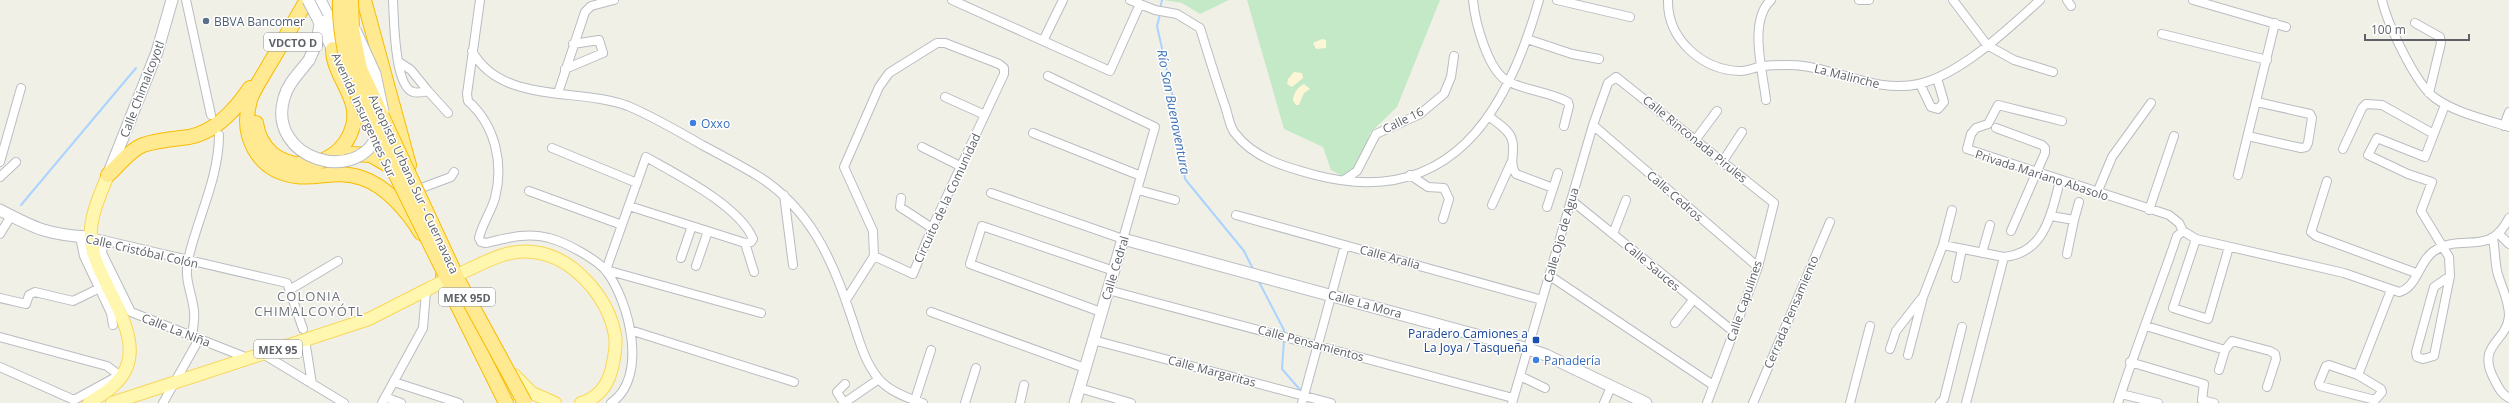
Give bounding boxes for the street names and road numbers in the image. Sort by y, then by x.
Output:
road number: VDCTO D [264,33,322,51]
street label: Calle Chimalcoyotl [116,38,168,140]
street label: Avenida Insurgentes Sur [328,50,400,180]
street label: La Malinche [1813,60,1882,92]
street label: Calle Rinconada Pirules [1639,91,1751,187]
street label: Autopista Urbana Sur - Cuernavaca [365,92,463,276]
street label: Calle 16 [1380,103,1427,137]
street label: Circuito de la Comunidad [909,130,985,266]
street label: Privada Mariano Abasolo [1973,145,2111,205]
street label: Calle Cedros [1643,167,1707,225]
street label: Calle Ojo de Agua [1539,185,1583,285]
street label: Calle Cristóbal Colón [84,230,200,272]
street label: Calle Cedral [1097,234,1133,302]
street label: Calle Sauces [1620,237,1684,295]
street label: Calle Aralia [1358,241,1422,273]
street label: Cerrada Pensamiento [1759,253,1823,371]
street label: Calle Capulines [1722,258,1766,344]
street label: Calle La Mora [1326,286,1404,322]
road number: MEX 95D [439,288,495,306]
street label: Calle La Niña [139,309,213,351]
street label: Calle Pensamientos [1256,321,1366,365]
road number: MEX 95 [254,340,302,358]
street label: Calle Margaritas [1166,351,1258,391]

